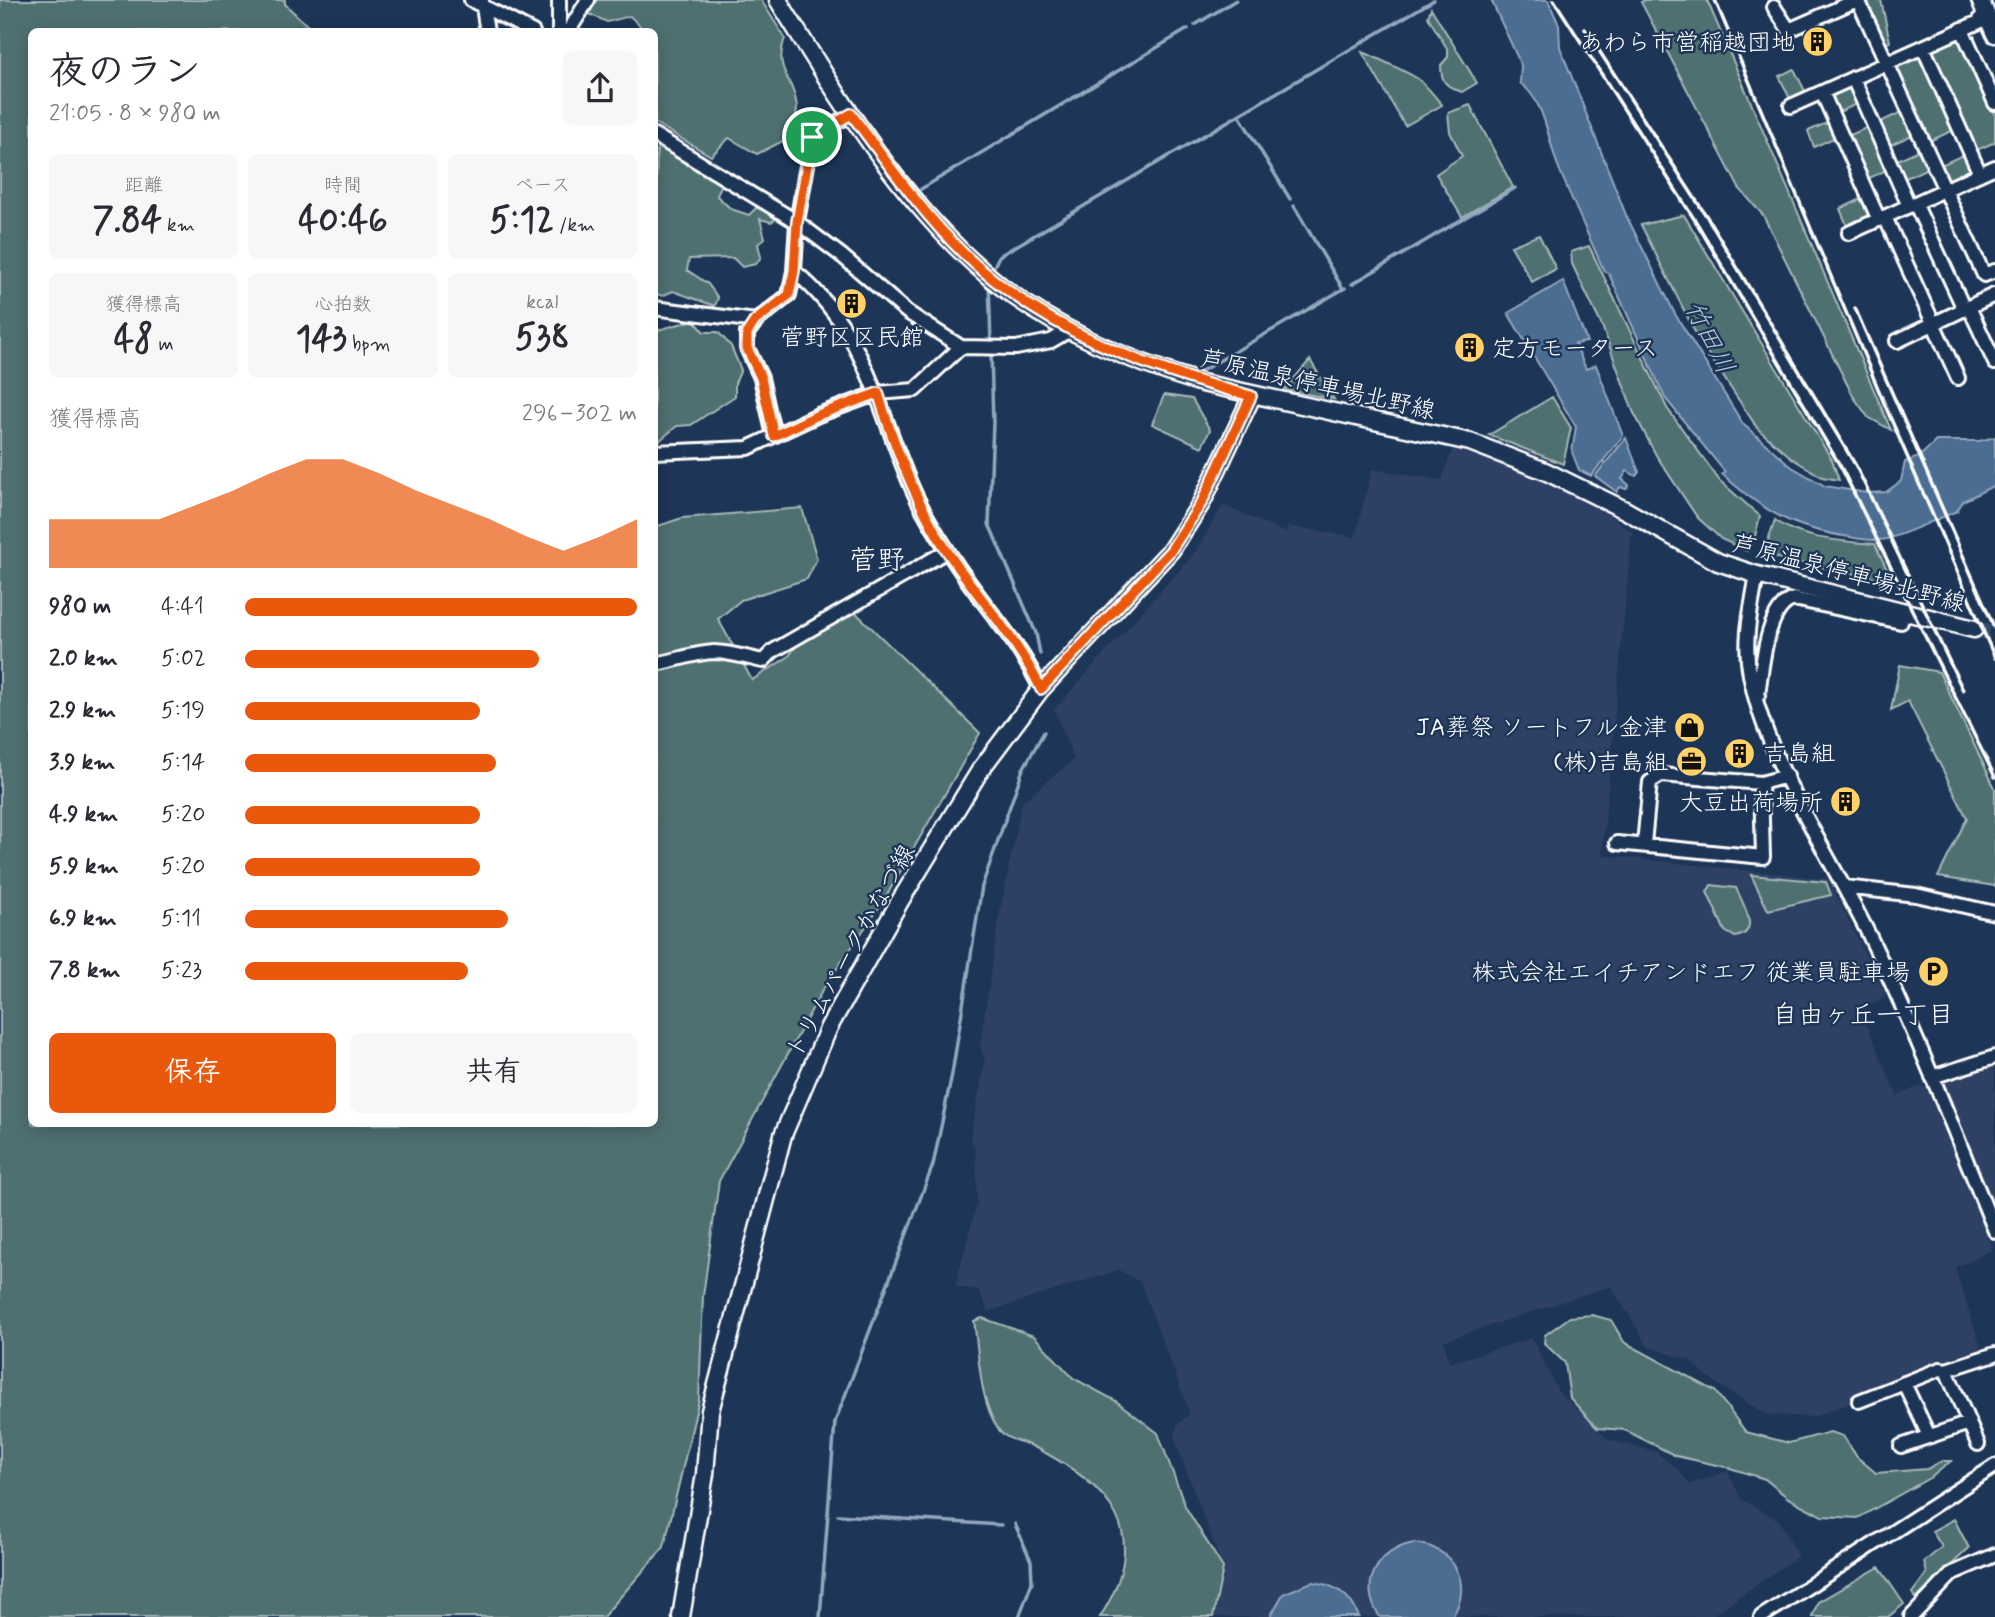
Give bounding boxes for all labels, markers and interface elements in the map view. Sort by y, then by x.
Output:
building icon: あわら市営稲越団地 [1801,25,1835,59]
place label: あわら市営稲越団地 [1579,28,1795,59]
text: 夜のラン [49,48,201,97]
button: share [563,51,637,125]
text: 21:05 · 8 × 980 m [49,99,221,129]
pin [782,107,842,167]
icon: arrive [793,118,831,156]
text: 距離 [125,173,163,198]
text: 時間 [324,173,362,198]
text: ペース [514,173,570,198]
text: 7.84 [92,198,162,244]
text: 40:46 [298,198,388,244]
text: 5:12 [490,198,554,244]
text: km [162,213,195,238]
text: /km [554,213,595,238]
building icon: 菅野区区民館 [835,286,869,320]
text: kcal [526,290,558,315]
text: 獲得標高 [106,292,182,317]
text: 心拍数 [314,292,372,317]
water label: 竹田川 [1675,295,1741,380]
text: 538 [515,315,570,361]
text: 48 [114,317,153,363]
text: 143 [296,317,347,363]
place label: 菅野区区民館 [780,323,924,354]
building icon: 定方モータース [1452,331,1486,365]
text: m [153,332,174,357]
text: bpm [347,332,390,357]
place label: 定方モータース [1492,334,1658,365]
street label: 芦原温泉停車場北野線 [1197,343,1438,428]
text: 296–302 m [522,399,637,429]
text: 獲得標高 [49,405,141,435]
street label: 芦原温泉停車場北野線 [1729,528,1969,620]
district label: 菅野 [849,543,905,580]
text: 980 m [49,592,111,622]
text: 4:41 [161,592,204,622]
text: 2.0 km [49,644,118,674]
text: 5:02 [161,644,206,674]
text: 2.9 km [49,696,116,726]
text: 5:19 [161,696,205,726]
shop icon: JA葬祭 ソートフル金津 [1673,710,1707,744]
place label: JA葬祭 ソートフル金津 [1416,713,1667,744]
building icon: 吉島組 [1723,736,1757,770]
place label: 吉島組 [1763,739,1835,770]
office icon: (株)吉島組 [1674,745,1708,779]
text: 3.9 km [49,748,115,778]
text: 5:14 [161,748,205,778]
place label: (株)吉島組 [1553,748,1668,779]
building icon: 大豆出荷場所 [1829,785,1863,819]
place label: 大豆出荷場所 [1679,788,1823,819]
text: 4.9 km [49,800,118,830]
text: 5:20 [161,800,205,830]
street label: トリムパークかなづ線 [780,839,923,1064]
text: 5.9 km [49,852,119,882]
text: 5:20 [161,852,205,882]
text: 6.9 km [49,904,117,934]
text: 5:11 [161,904,201,934]
parking icon: 株式会社エイチアンドエフ 従業員駐車場 [1916,955,1950,989]
text: 7.8 km [49,956,120,986]
text: 5:23 [161,956,202,986]
place label: 株式会社エイチアンドエフ 従業員駐車場 [1472,958,1910,989]
district label: 自由ヶ丘一丁目 [1772,999,1954,1033]
button: 保存 [49,1033,336,1113]
button: 共有 [350,1033,637,1113]

